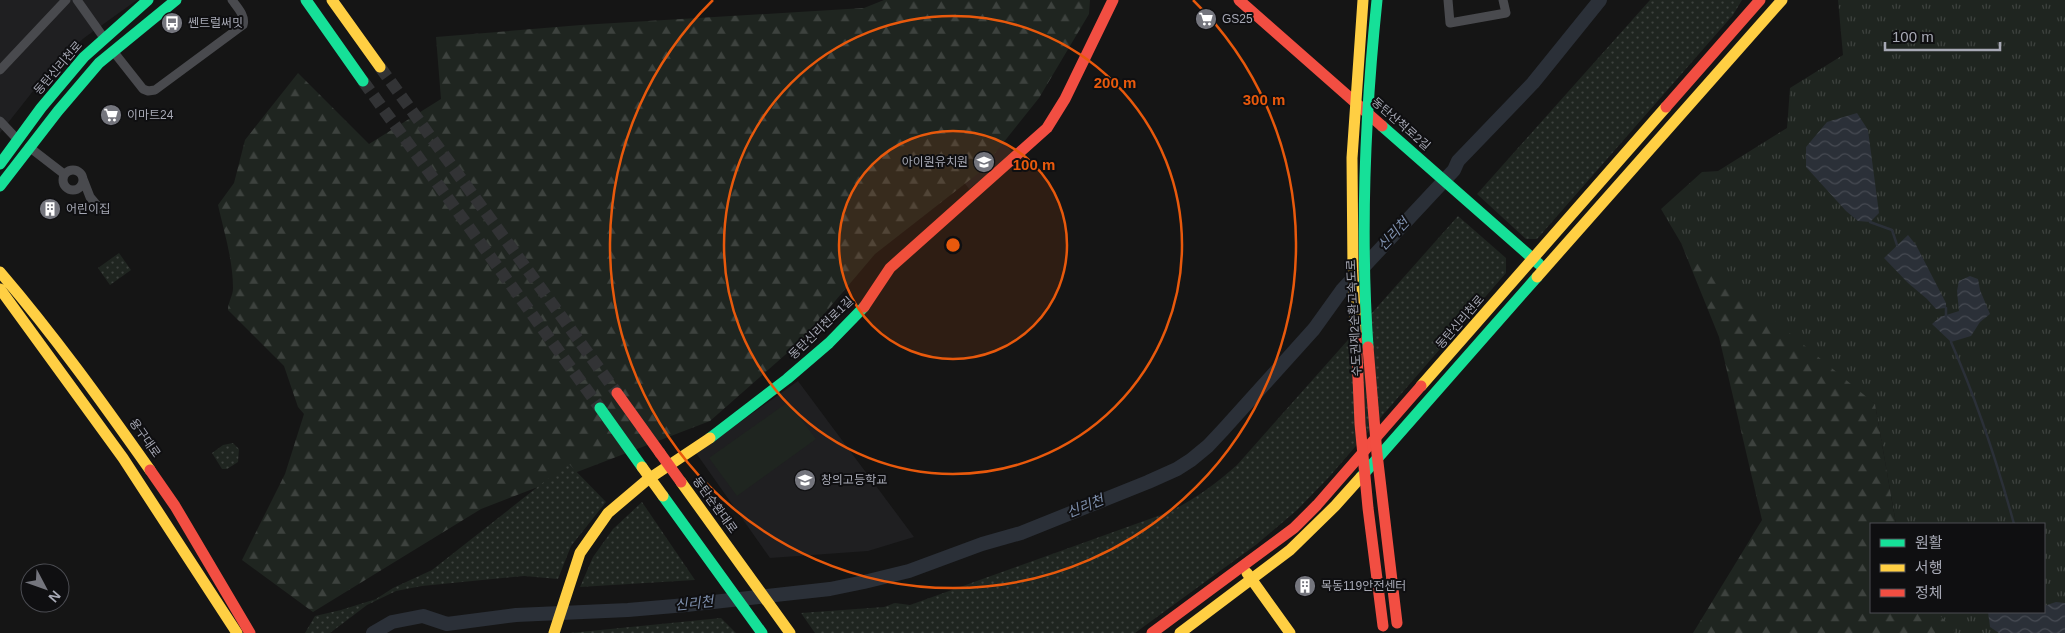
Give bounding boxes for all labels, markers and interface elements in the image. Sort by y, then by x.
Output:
supermarket icon: GS25 [1194,7,1218,31]
bus stop icon: 쎈트럴써밋 [160,11,184,35]
place label: GS25 [1222,12,1253,26]
place label: 쎈트럴써밋 [188,16,243,30]
scale bar [1885,20,2000,52]
text: 100 m [1892,28,1934,45]
street label: 동탄신리천로 [31,38,85,98]
text: 200 m [1094,74,1136,91]
text: 300 m [1243,91,1285,108]
street label: 동탄산척로2길 [1369,95,1433,153]
supermarket icon: 이마트24 [99,103,123,127]
place label: 이마트24 [127,108,174,122]
school or university icon: 아이원유치원 [972,150,996,174]
place label: 아이원유치원 [902,155,968,169]
text: 100 m [1013,156,1055,173]
building icon: 어린이집 [38,197,62,221]
place label: 어린이집 [66,202,110,216]
water label: 신리천 [1374,214,1413,254]
centre of rings [944,236,962,254]
street label: 수도권제2순환고속도로 [1344,259,1364,377]
street label: 동탄신리천로 [1433,292,1487,352]
street label: 동탄신리천로1길 [786,294,856,362]
street label: 용구대로 [127,416,163,460]
school or university icon: 창의고등학교 [793,468,817,492]
place label: 창의고등학교 [821,473,887,487]
street label: 동탄순환대로 [690,474,740,536]
water label: 신리천 [1064,491,1107,521]
legend [1870,523,2045,613]
text: 원활 [1915,534,1943,551]
text: 서행 [1915,559,1943,576]
north arrow [20,563,70,613]
building icon: 목동119안전센터 [1293,574,1317,598]
place label: 목동119안전센터 [1321,579,1406,593]
text: 정체 [1915,584,1943,601]
text: N [45,587,64,606]
water label: 신리천 [674,593,715,613]

